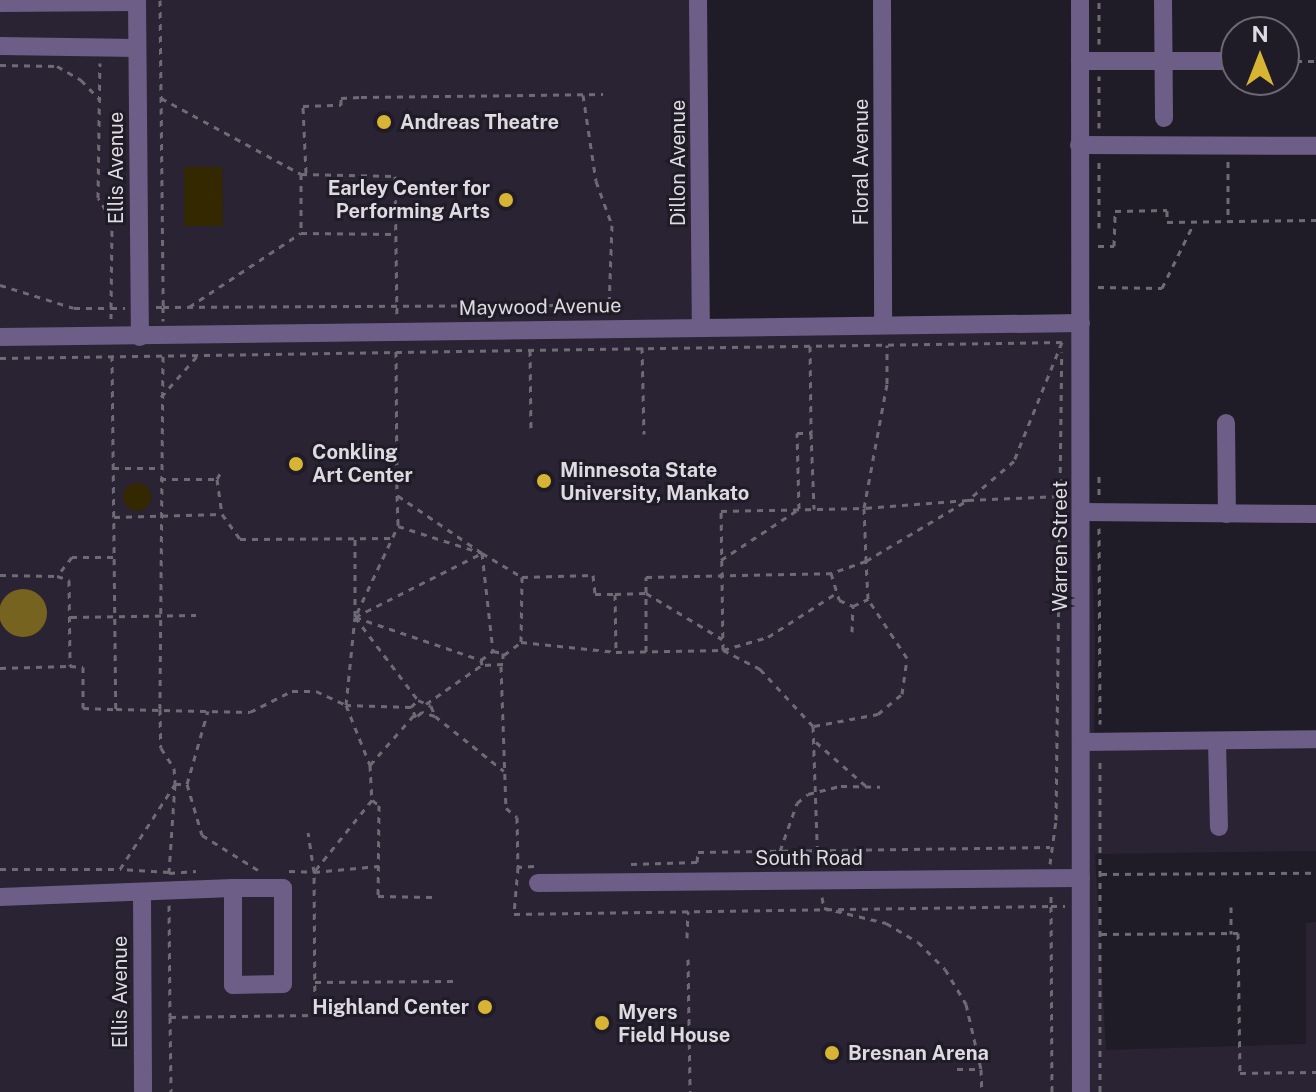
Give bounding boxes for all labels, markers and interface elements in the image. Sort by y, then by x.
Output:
north arrow [1220,16,1300,96]
text: N [1251,21,1269,47]
street label: Floral Avenue [849,99,873,225]
street label: Dillon Avenue [666,100,690,226]
place label: Andreas Theatre [400,110,559,134]
street label: Ellis Avenue [104,112,128,224]
marker: Andreas Theatre [375,113,393,131]
place label: Earley Center for Performing Arts [327,176,490,223]
marker: Earley Center for Performing Arts [497,191,515,209]
street label: Maywood Avenue [458,294,622,320]
place label: Conkling Art Center [312,440,413,487]
marker: Conkling Art Center [287,455,305,473]
place label: Minnesota State University, Mankato [560,458,749,505]
marker: Minnesota State University, Mankato [535,472,553,490]
street label: Warren Street [1048,481,1072,611]
street label: South Road [755,846,863,870]
street label: Ellis Avenue [108,936,132,1048]
place label: Highland Center [312,995,469,1019]
marker: Highland Center [476,998,494,1016]
place label: Myers Field House [618,1000,730,1047]
marker: Myers Field House [593,1014,611,1032]
place label: Bresnan Arena [848,1041,989,1065]
marker: Bresnan Arena [823,1044,841,1062]

